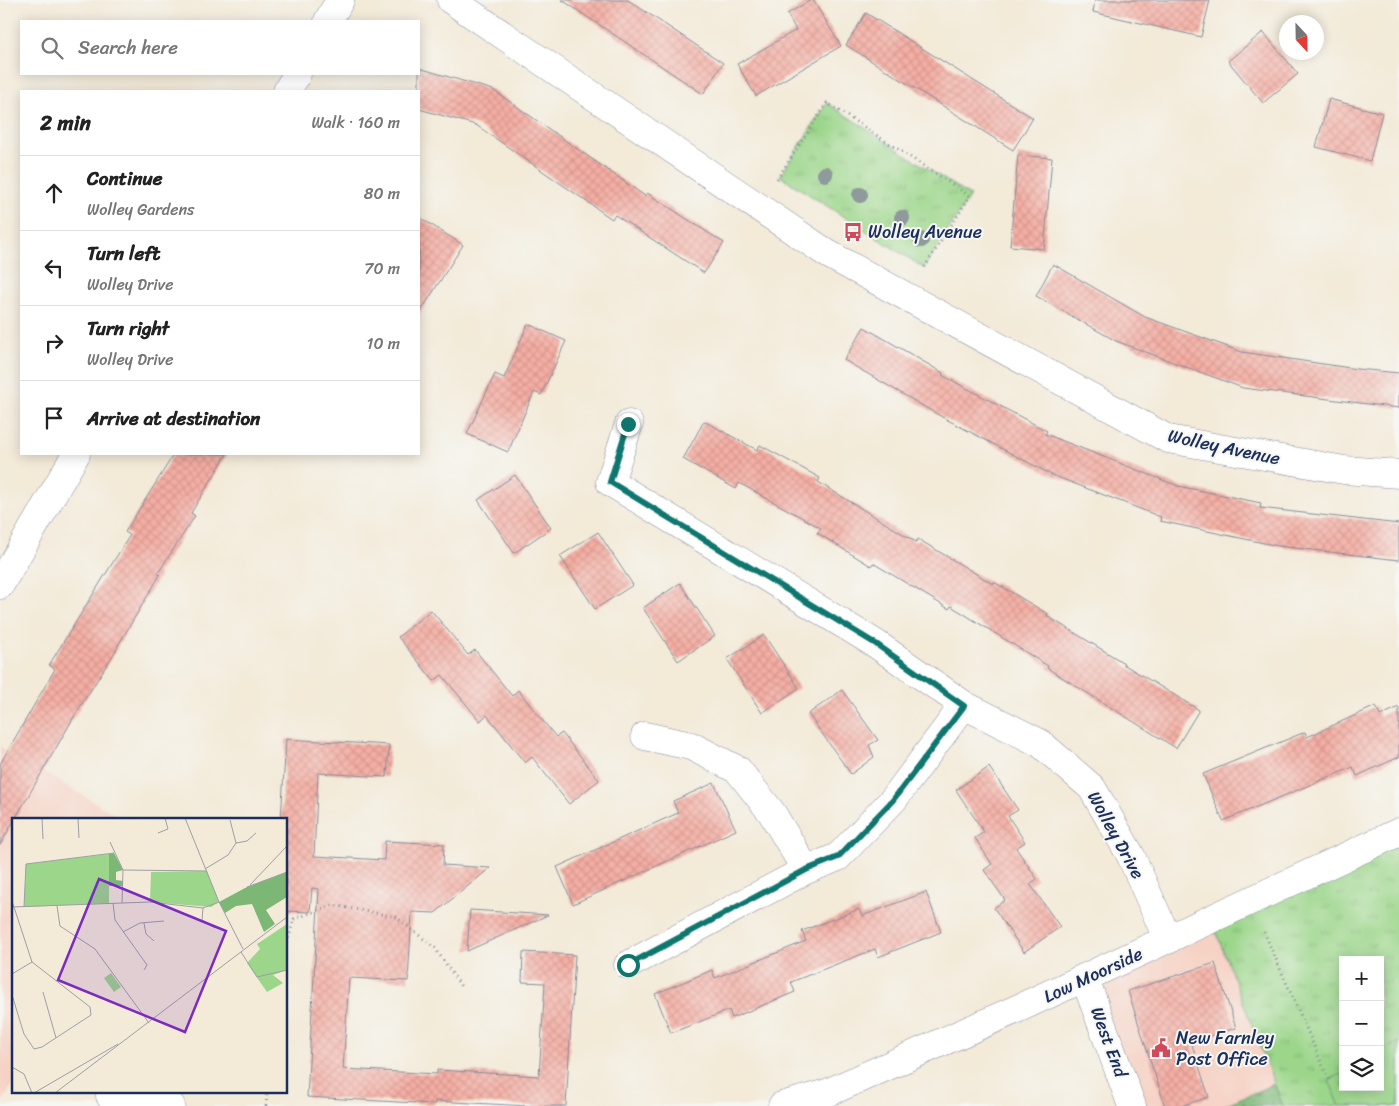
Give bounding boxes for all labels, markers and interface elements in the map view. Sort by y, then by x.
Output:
north arrow [1279,15,1324,60]
search box [20,20,420,75]
text: Search here [78,31,178,64]
icon: search [38,34,66,62]
text: 2 min [40,104,91,142]
text: Walk · 160 m [311,108,400,137]
text: Continue [87,162,163,195]
icon: ahead [40,179,68,207]
text: 80 m [364,179,400,208]
text: Wolley Gardens [87,195,194,224]
place label: Wolley Avenue [868,216,982,248]
bus stop icon: Wolley Avenue [842,221,864,243]
text: Turn left [87,237,160,270]
icon: left [40,254,68,282]
text: 70 m [364,254,400,283]
text: Wolley Drive [87,270,173,299]
text: Turn right [87,312,169,345]
icon: right [40,329,68,357]
text: 10 m [367,329,400,358]
text: Wolley Drive [87,345,173,374]
text: Arrive at destination [87,402,260,435]
icon: arrive [40,404,68,432]
route end [617,413,640,436]
street label: Wolley Avenue [1165,420,1283,474]
street label: Wolley Drive [1078,785,1154,885]
inset map [12,818,288,1094]
street label: Low Moorside [1038,938,1148,1012]
route start [617,954,640,977]
map controls [1339,956,1384,1091]
button: + [1339,956,1384,1001]
button: − [1339,1001,1384,1046]
street label: West End [1081,1002,1137,1083]
place label: New Farnley Post Office [1176,1022,1275,1075]
public building icon: New Farnley Post Office [1150,1037,1172,1059]
button: layers [1339,1046,1384,1091]

